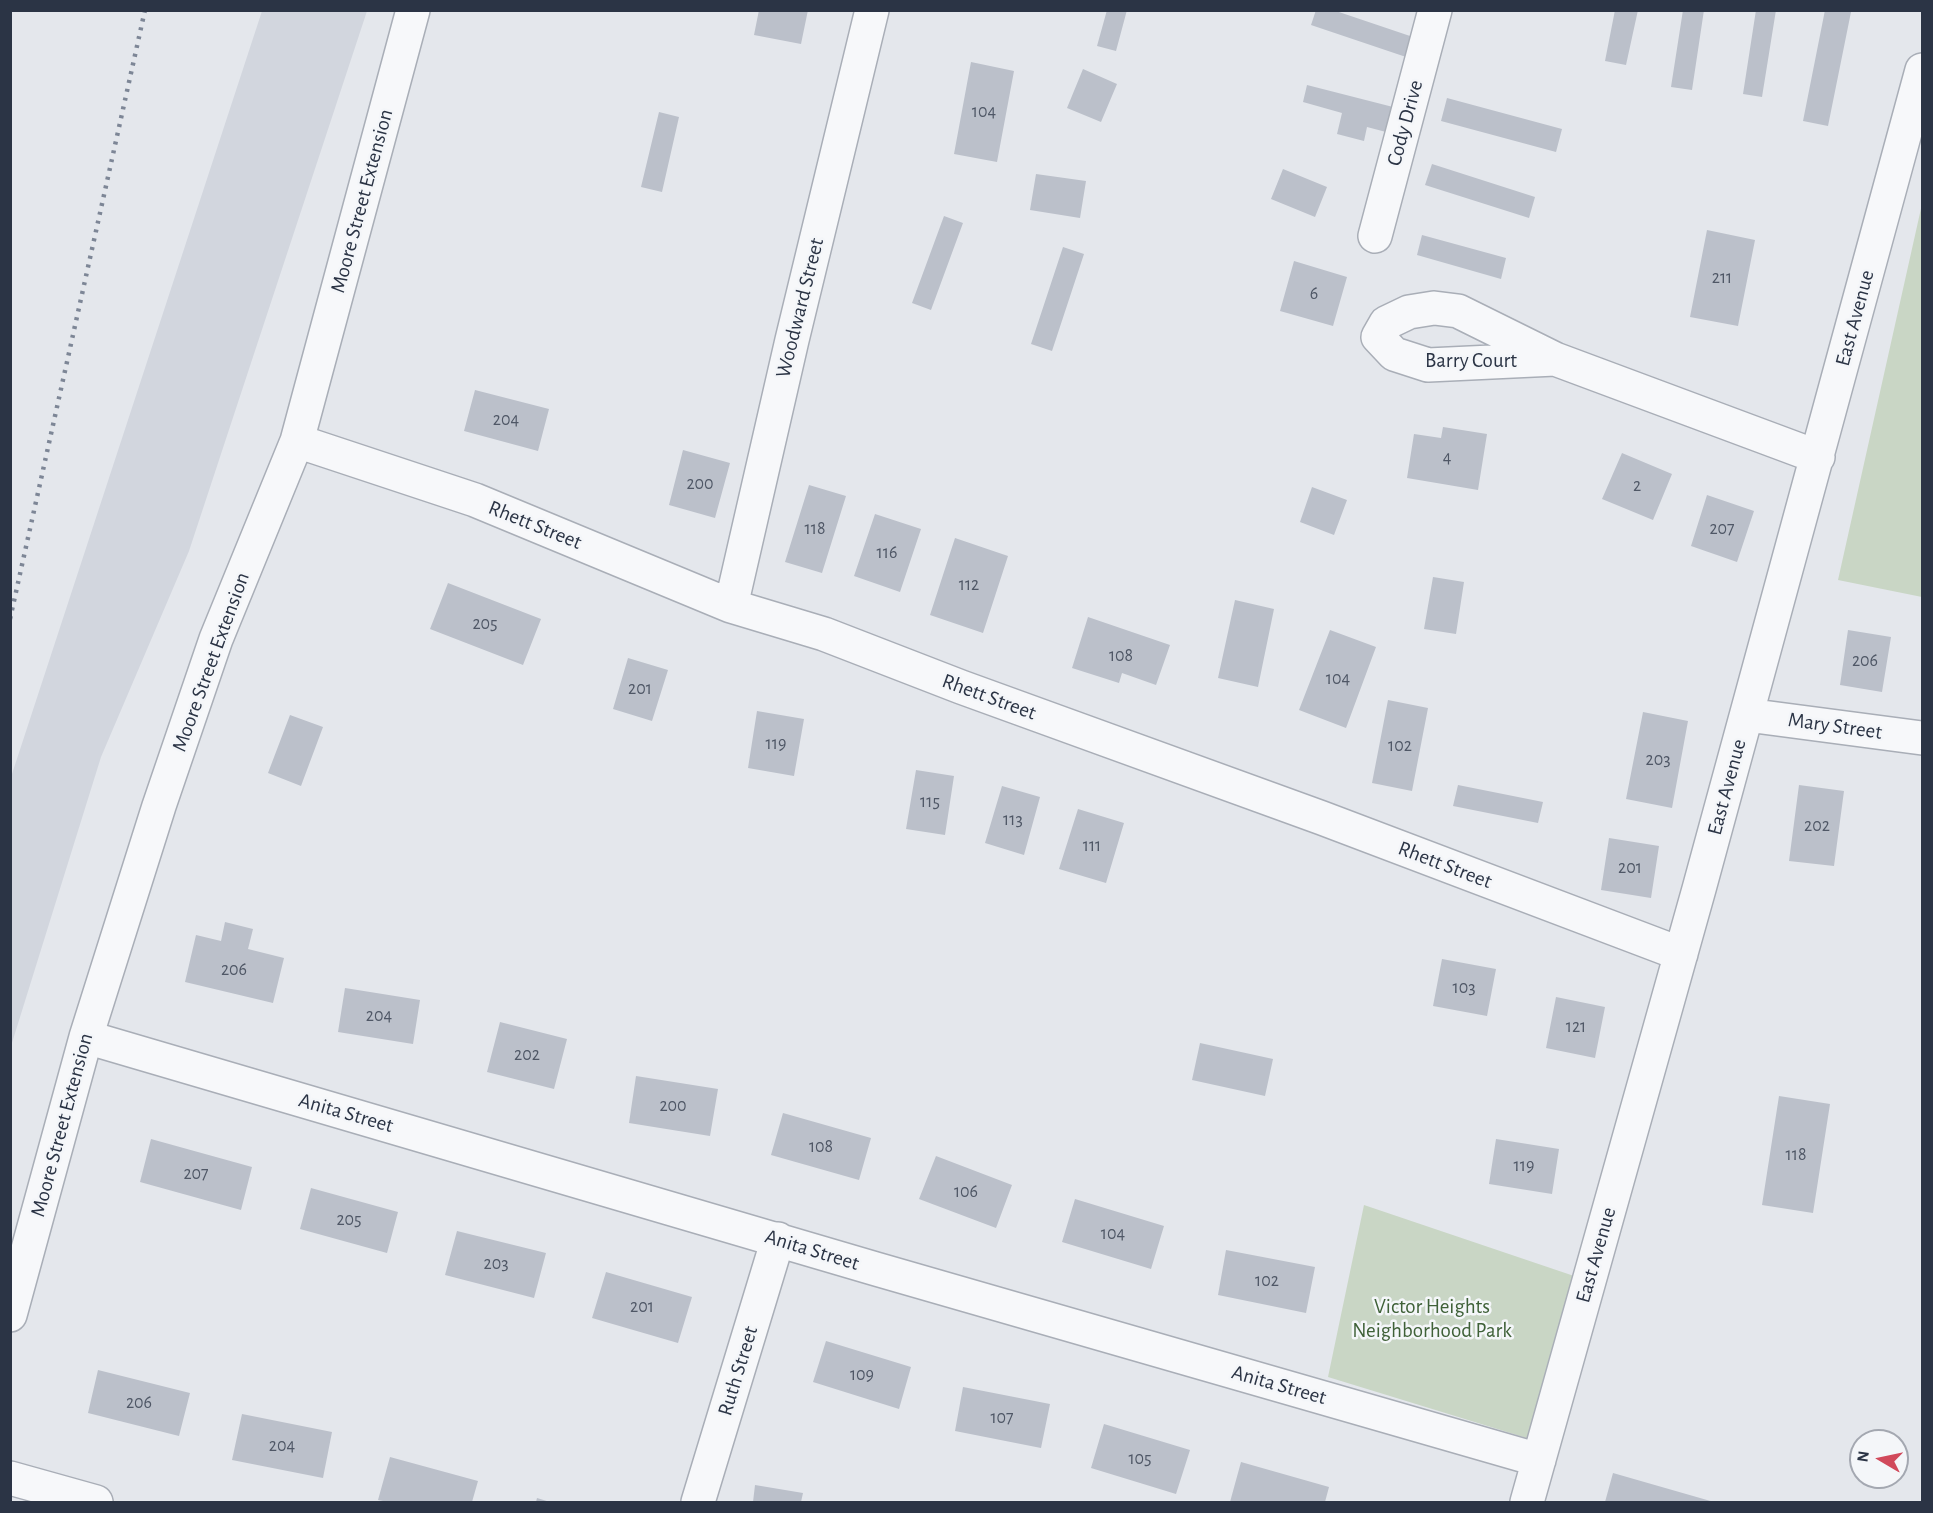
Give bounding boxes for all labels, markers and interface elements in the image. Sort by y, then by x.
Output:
street label: Cody Drive [1381,77,1429,169]
house number: 104 [972,101,996,123]
street label: Moore Street Extension [325,106,399,296]
street label: Woodward Street [770,235,830,381]
house number: 211 [1712,267,1732,289]
street label: East Avenue [1830,267,1880,369]
house number: 6 [1310,283,1318,305]
street label: Barry Court [1425,348,1517,374]
house number: 204 [493,409,519,431]
house number: 4 [1443,447,1451,469]
house number: 200 [686,473,714,495]
house number: 2 [1633,475,1641,497]
street label: Rhett Street [485,495,585,555]
house number: 118 [805,518,825,540]
house number: 207 [1709,518,1735,540]
house number: 116 [877,542,897,564]
street label: Moore Street Extension [167,569,255,755]
house number: 112 [959,574,979,596]
house number: 205 [472,613,498,635]
house number: 108 [1109,645,1133,667]
house number: 206 [1852,650,1878,672]
street label: Rhett Street [938,668,1040,726]
house number: 104 [1326,668,1350,690]
house number: 201 [628,678,652,700]
street label: Mary Street [1786,707,1884,745]
house number: 119 [766,733,786,755]
house number: 102 [1388,735,1412,757]
street label: East Avenue [1702,736,1752,838]
house number: 203 [1645,749,1671,771]
house number: 115 [920,791,940,813]
house number: 113 [1003,809,1023,831]
house number: 202 [1804,815,1830,837]
house number: 111 [1083,835,1101,857]
street label: Rhett Street [1395,836,1495,894]
house number: 201 [1618,857,1642,879]
house number: 206 [221,959,247,981]
house number: 103 [1452,977,1476,999]
house number: 204 [366,1005,392,1027]
house number: 121 [1566,1016,1586,1038]
street label: Moore Street Extension [25,1030,99,1220]
house number: 202 [514,1044,540,1066]
street label: Anita Street [296,1087,396,1139]
house number: 200 [659,1095,687,1117]
house number: 108 [809,1136,833,1158]
house number: 118 [1786,1144,1806,1166]
house number: 119 [1514,1155,1534,1177]
house number: 207 [183,1163,209,1185]
house number: 106 [954,1181,978,1203]
street label: East Avenue [1570,1204,1622,1306]
house number: 205 [336,1209,362,1231]
house number: 104 [1101,1223,1125,1245]
street label: Anita Street [762,1224,862,1276]
house number: 203 [483,1253,509,1275]
house number: 102 [1255,1270,1279,1292]
park label: Victor Heights Neighborhood Park [1352,1294,1512,1344]
house number: 201 [630,1296,654,1318]
street label: Ruth Street [712,1323,764,1419]
street label: Anita Street [1229,1359,1329,1411]
house number: 109 [850,1364,874,1386]
house number: 206 [126,1392,152,1414]
house number: 107 [990,1407,1014,1429]
north arrow [1849,1429,1909,1489]
house number: 204 [269,1435,295,1457]
house number: 105 [1128,1448,1152,1470]
text: N [1854,1450,1872,1463]

